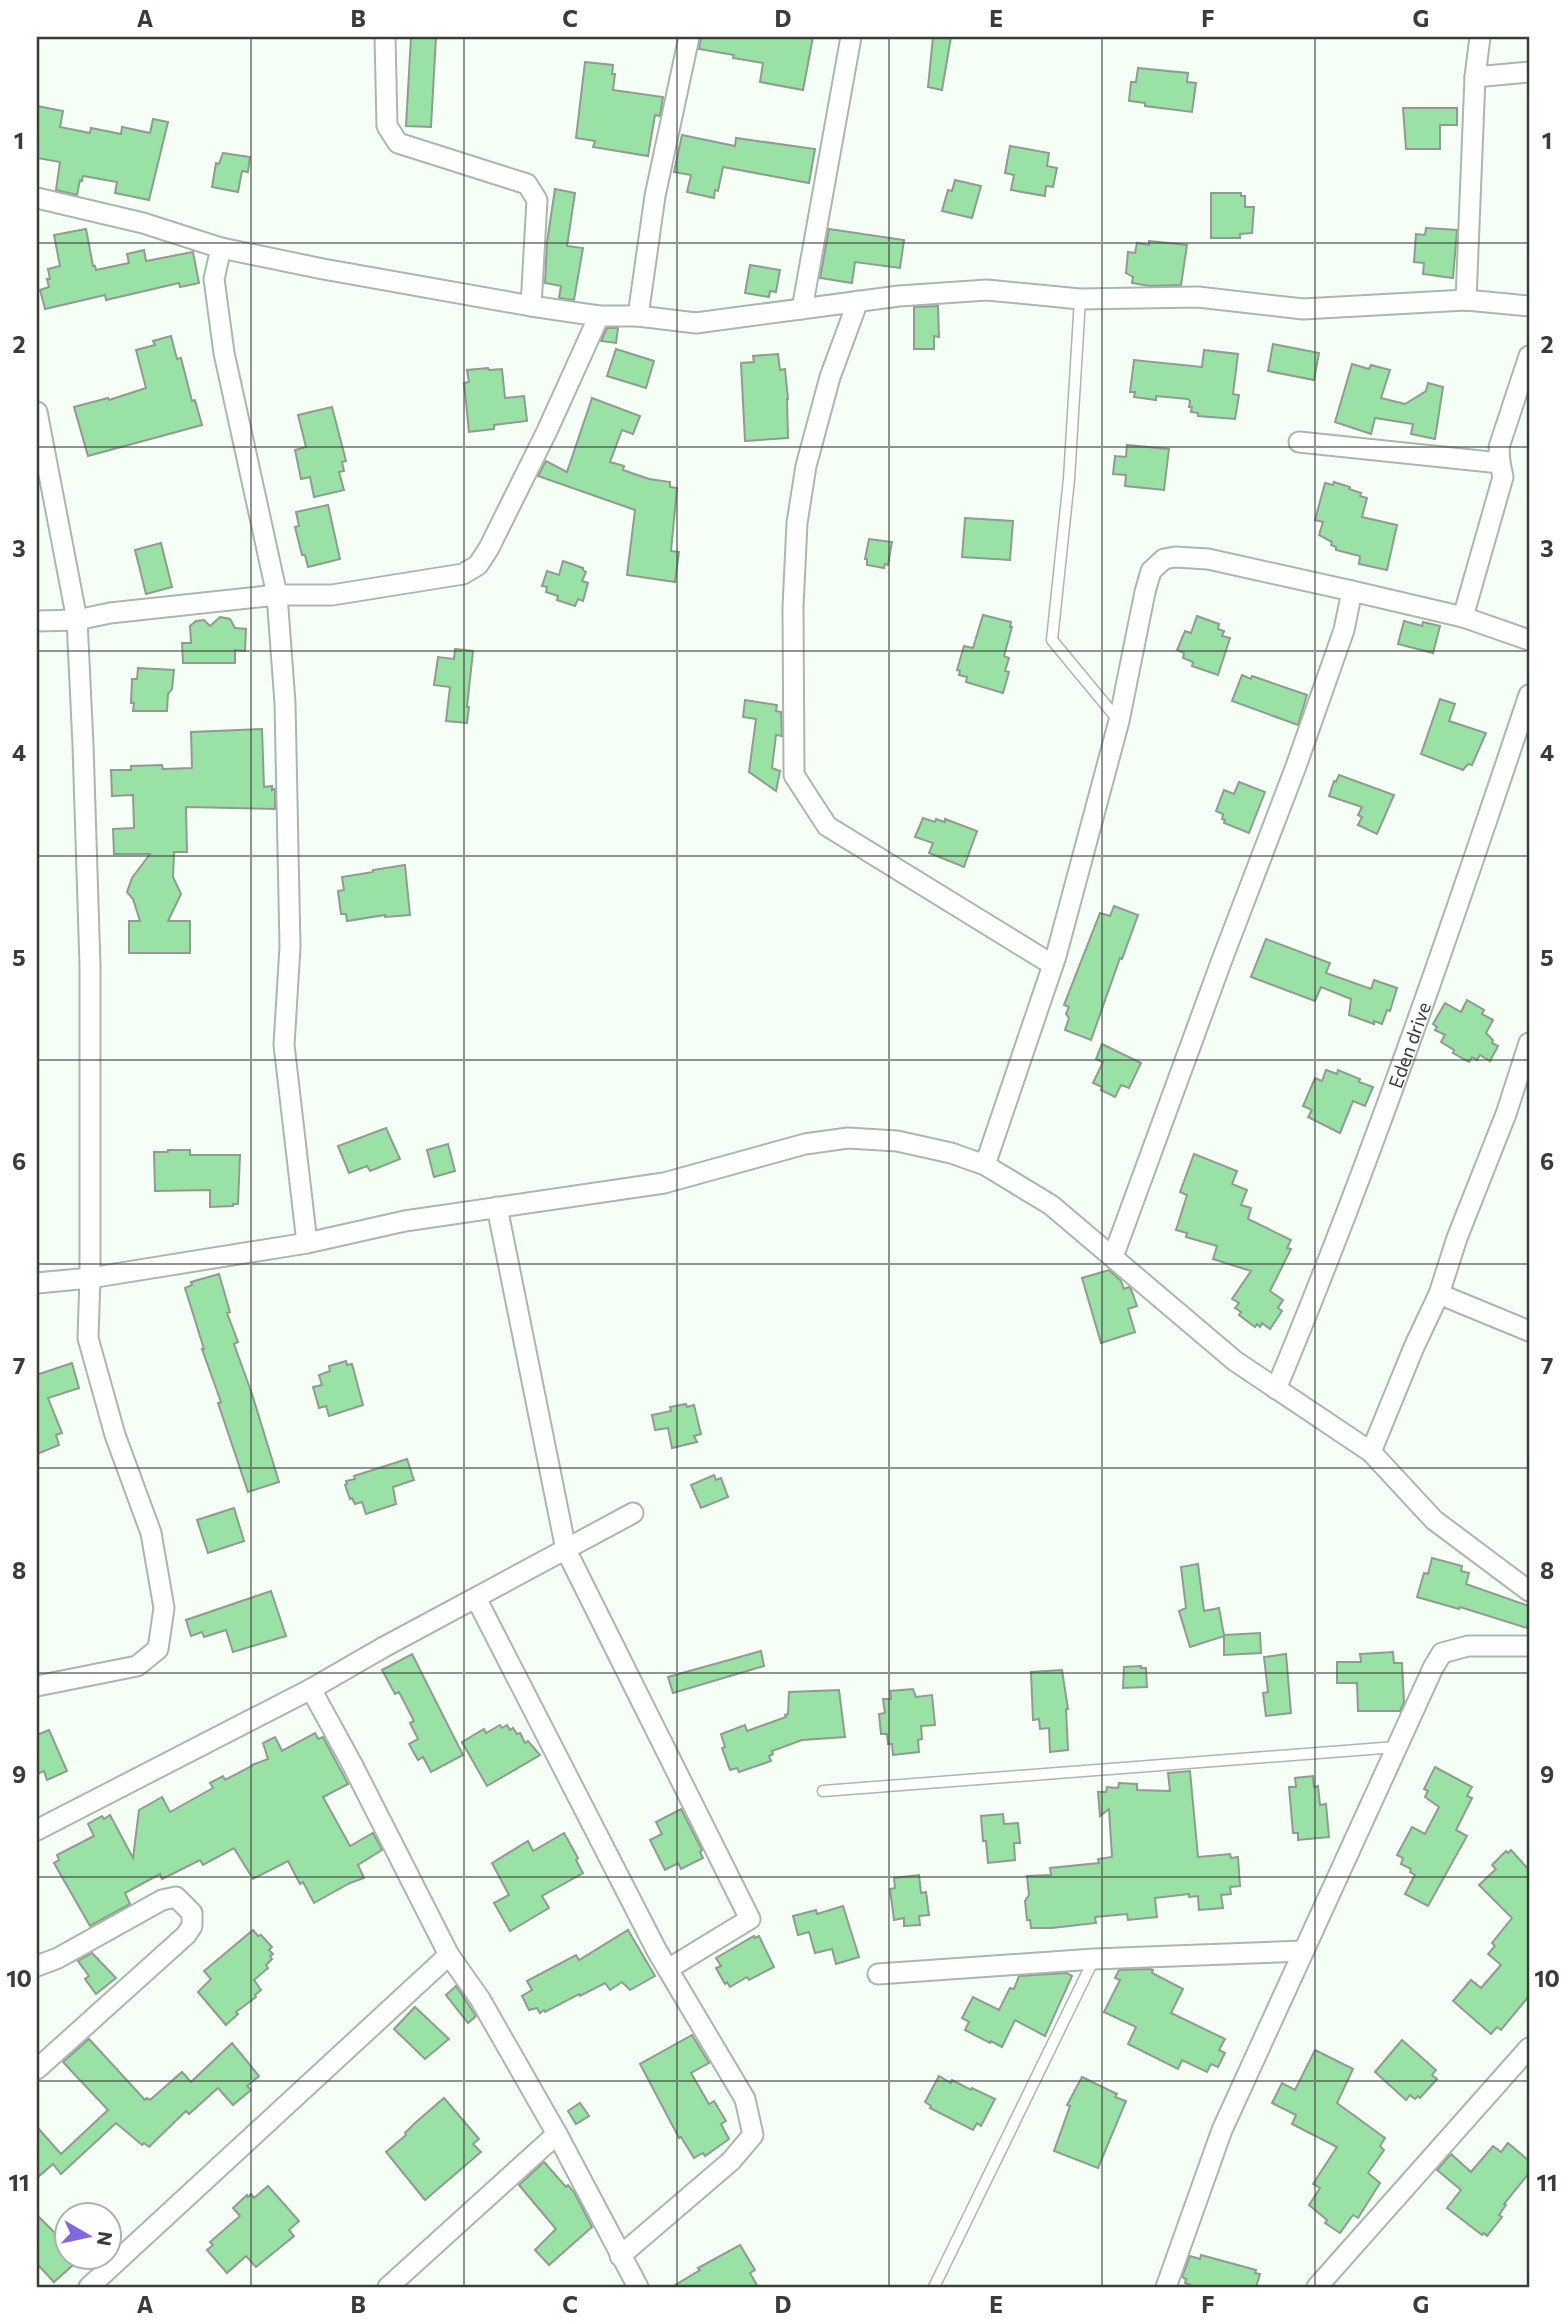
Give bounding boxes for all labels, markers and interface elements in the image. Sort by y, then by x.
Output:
text: A [137,4,154,32]
text: B [350,4,366,32]
text: C [562,4,578,32]
text: D [775,4,792,32]
text: E [989,4,1003,32]
text: F [1201,4,1215,32]
text: G [1413,4,1429,32]
text: 1 [14,126,24,154]
text: 1 [1542,126,1552,154]
text: 2 [12,330,26,358]
text: 2 [1540,330,1554,358]
text: 3 [12,534,26,562]
text: 3 [1540,534,1554,562]
text: 4 [12,738,26,766]
text: 4 [1540,738,1554,766]
text: 5 [12,943,26,971]
text: 5 [1540,943,1554,971]
street label: Eden drive [1383,999,1435,1091]
text: 6 [12,1147,26,1175]
text: 6 [1540,1147,1554,1175]
text: 7 [13,1351,25,1379]
text: 7 [1541,1351,1553,1379]
text: 8 [12,1556,26,1584]
text: 8 [1540,1556,1554,1584]
text: 9 [12,1760,26,1788]
text: 9 [1540,1760,1554,1788]
text: 10 [6,1964,32,1992]
text: 10 [1534,1964,1560,1992]
text: 11 [9,2168,29,2196]
text: 11 [1537,2168,1557,2196]
north arrow [52,2202,122,2272]
text: N [93,2230,118,2248]
text: A [137,2290,154,2318]
text: B [350,2290,366,2318]
text: C [562,2290,578,2318]
text: D [775,2290,792,2318]
text: E [989,2290,1003,2318]
text: F [1201,2290,1215,2318]
text: G [1413,2290,1429,2318]

